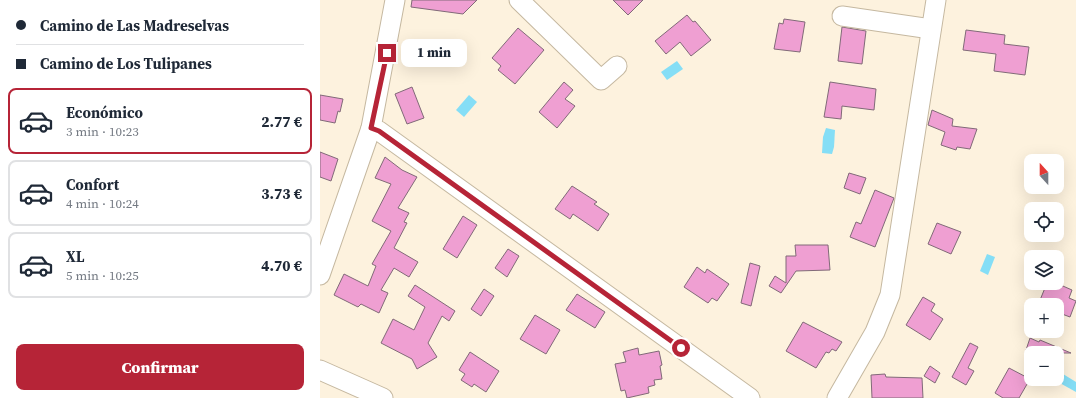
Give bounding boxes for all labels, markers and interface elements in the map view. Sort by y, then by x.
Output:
text: Camino de Las Madreselvas [40,15,229,36]
callout: 1 min [401,39,467,67]
route end [378,44,396,62]
text: 1 min [417,44,451,61]
text: Camino de Los Tulipanes [40,53,212,74]
text: Económico [66,102,143,123]
icon: car [18,103,54,139]
text: 2.77 € [261,111,302,132]
text: 3 min · 10:23 [66,123,139,140]
north arrow [1024,154,1064,194]
map controls [1024,154,1064,386]
text: Confort [66,174,119,195]
icon: car [18,175,54,211]
text: 3.73 € [261,183,302,204]
text: 4 min · 10:24 [66,195,139,212]
button: locate [1024,202,1064,242]
text: XL [66,246,85,267]
icon: car [18,247,54,283]
button: layers [1024,250,1064,290]
text: 4.70 € [261,255,302,276]
text: 5 min · 10:25 [66,267,139,284]
button: + [1024,298,1064,338]
route start [672,339,690,357]
button: Confirmar [16,344,304,390]
button: − [1024,346,1064,386]

